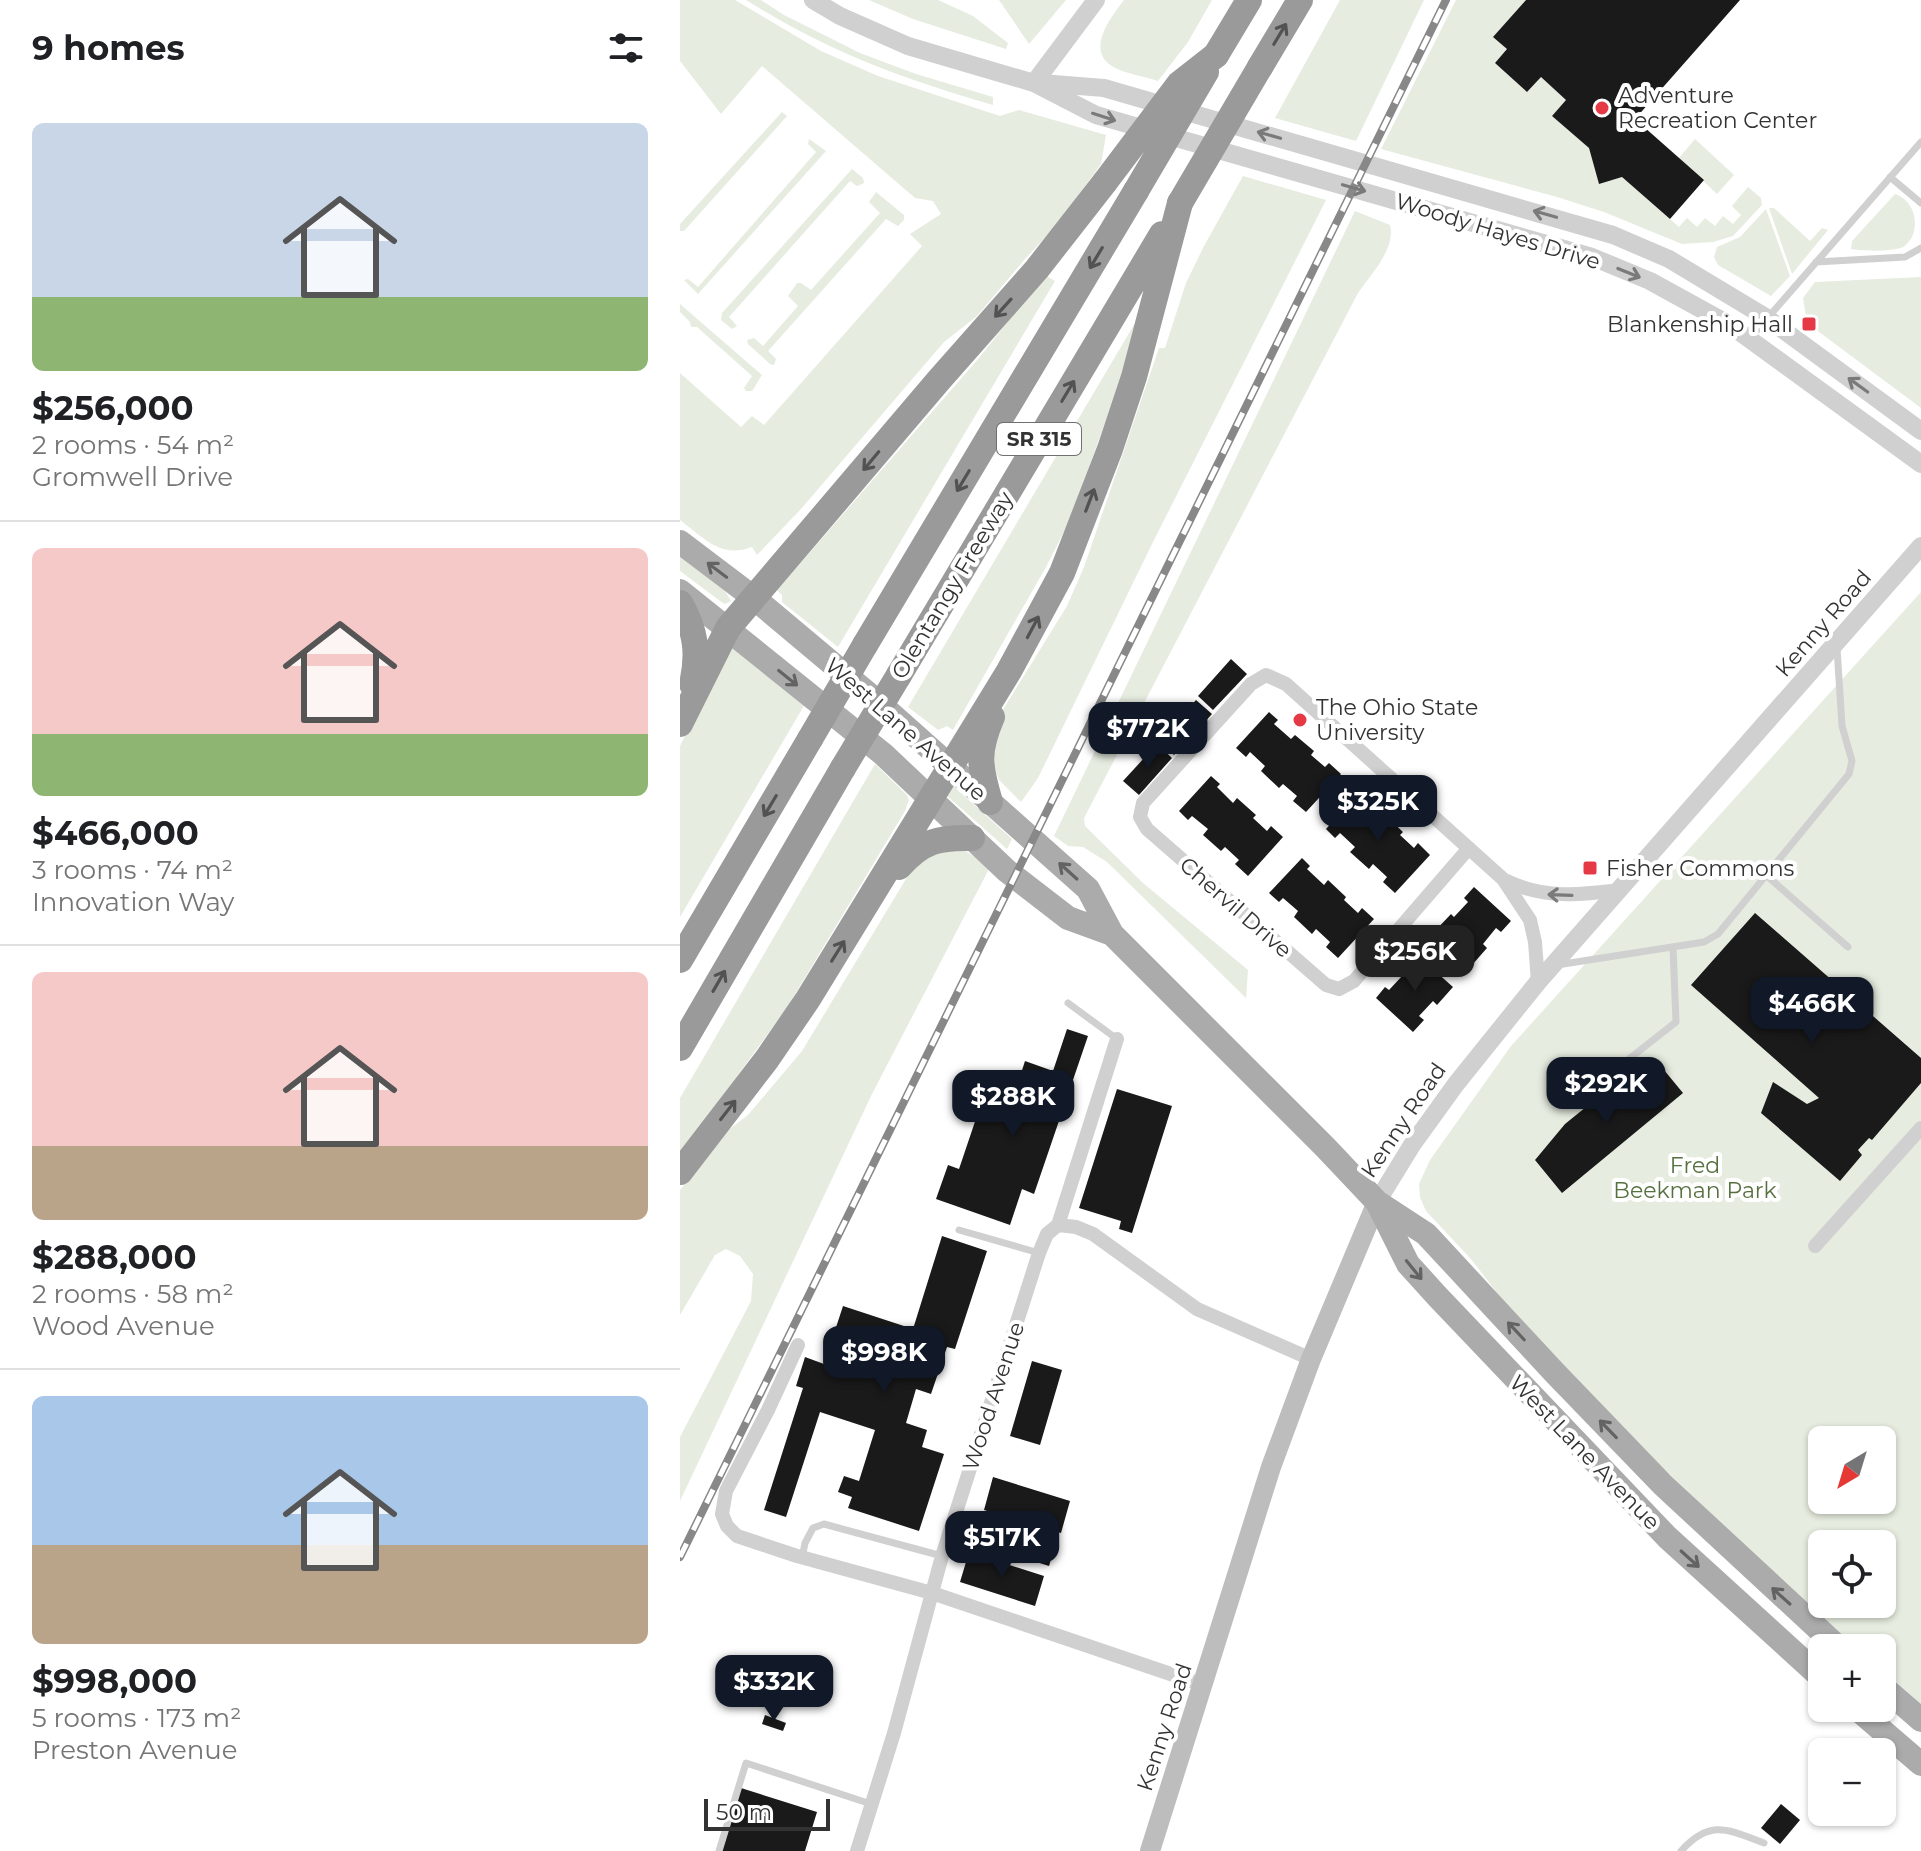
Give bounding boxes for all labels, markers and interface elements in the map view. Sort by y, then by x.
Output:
one-way arrow [1272,23,1288,46]
icon: filters [604,26,648,70]
text: 9 homes [32,27,185,69]
place label: Adventure Recreation Center [1618,82,1817,134]
marker: Adventure Recreation Center [1593,99,1611,117]
one-way arrow [1091,110,1117,125]
one-way arrow [1256,126,1282,141]
icon: home [268,175,412,319]
one-way arrow [1341,181,1367,196]
street label: Woody Hayes Drive [1392,187,1604,275]
one-way arrow [1533,206,1559,221]
one-way arrow [1088,246,1104,269]
one-way arrow [1616,266,1641,281]
one-way arrow [994,297,1012,317]
place label: Blankenship Hall [1607,311,1793,338]
marker: Blankenship Hall [1800,315,1818,333]
one-way arrow [1848,376,1870,393]
one-way arrow [1060,380,1076,403]
text: $256,000 [32,387,194,429]
road number: SR 315 [997,423,1081,455]
text: 2 rooms · 54 m² [32,429,234,461]
one-way arrow [862,451,880,471]
text: Gromwell Drive [32,461,233,493]
one-way arrow [954,469,970,492]
street label: Olentangy Freeway [886,487,1019,684]
one-way arrow [1084,488,1098,513]
one-way arrow [707,561,728,578]
street label: Kenny Road [1770,564,1877,682]
icon: home [268,600,412,744]
one-way arrow [1025,616,1041,640]
street label: West Lane Avenue [820,652,992,807]
one-way arrow [777,669,798,687]
place label: The Ohio State University [1316,694,1478,746]
pin: $772K [1092,702,1204,770]
marker: The Ohio State University [1291,711,1309,729]
text: $772K [1106,712,1190,744]
pin: $325K [1322,775,1434,843]
text: $325K [1337,785,1419,817]
one-way arrow [762,794,778,817]
text: $466,000 [32,812,199,854]
street label: Chervil Drive [1174,851,1297,964]
text: 3 rooms · 74 m² [32,854,233,886]
place label: Fisher Commons [1606,855,1795,882]
marker: Fisher Commons [1581,859,1599,877]
one-way arrow [1059,863,1079,881]
text: Innovation Way [32,886,234,918]
one-way arrow [1547,887,1574,902]
pin: $256K [1359,925,1471,993]
text: $256K [1373,935,1457,967]
one-way arrow [830,940,846,963]
one-way arrow [711,970,727,993]
pin: $466K [1756,977,1868,1045]
text: $466K [1768,987,1856,1019]
icon: home [268,1024,412,1168]
pin: $292K [1550,1057,1662,1125]
street label: Kenny Road [1355,1058,1452,1183]
text: $292K [1565,1067,1647,1099]
pin: $288K [957,1070,1069,1138]
text: $288K [970,1080,1056,1112]
one-way arrow [719,1100,736,1121]
park label: Fred Beekman Park [1613,1152,1778,1204]
text: $288,000 [32,1236,197,1278]
one-way arrow [1405,1259,1423,1279]
text: 2 rooms · 58 m² [32,1278,234,1310]
text: Wood Avenue [32,1310,215,1342]
street label: Wood Avenue [957,1318,1030,1474]
one-way arrow [1506,1321,1525,1341]
pin: $998K [828,1326,940,1394]
text: $998K [841,1336,927,1368]
street label: West Lane Avenue [1504,1369,1665,1535]
one-way arrow [1599,1419,1618,1439]
north arrow [1808,1426,1896,1514]
map controls [1808,1426,1896,1826]
icon: home [268,1448,412,1592]
pin: $517K [946,1511,1058,1579]
text: $517K [963,1521,1041,1553]
button: locate [1808,1530,1896,1618]
one-way arrow [1680,1549,1700,1567]
one-way arrow [1771,1588,1791,1606]
button: + [1808,1634,1896,1722]
pin: $332K [718,1655,830,1723]
text: $998,000 [32,1660,197,1702]
street label: Kenny Road [1131,1660,1198,1795]
text: $332K [733,1665,815,1697]
text: 5 rooms · 173 m² [32,1702,241,1734]
text: Preston Avenue [32,1734,237,1766]
button: − [1808,1738,1896,1826]
scale bar [704,1795,830,1831]
text: 50 m [716,1799,772,1826]

